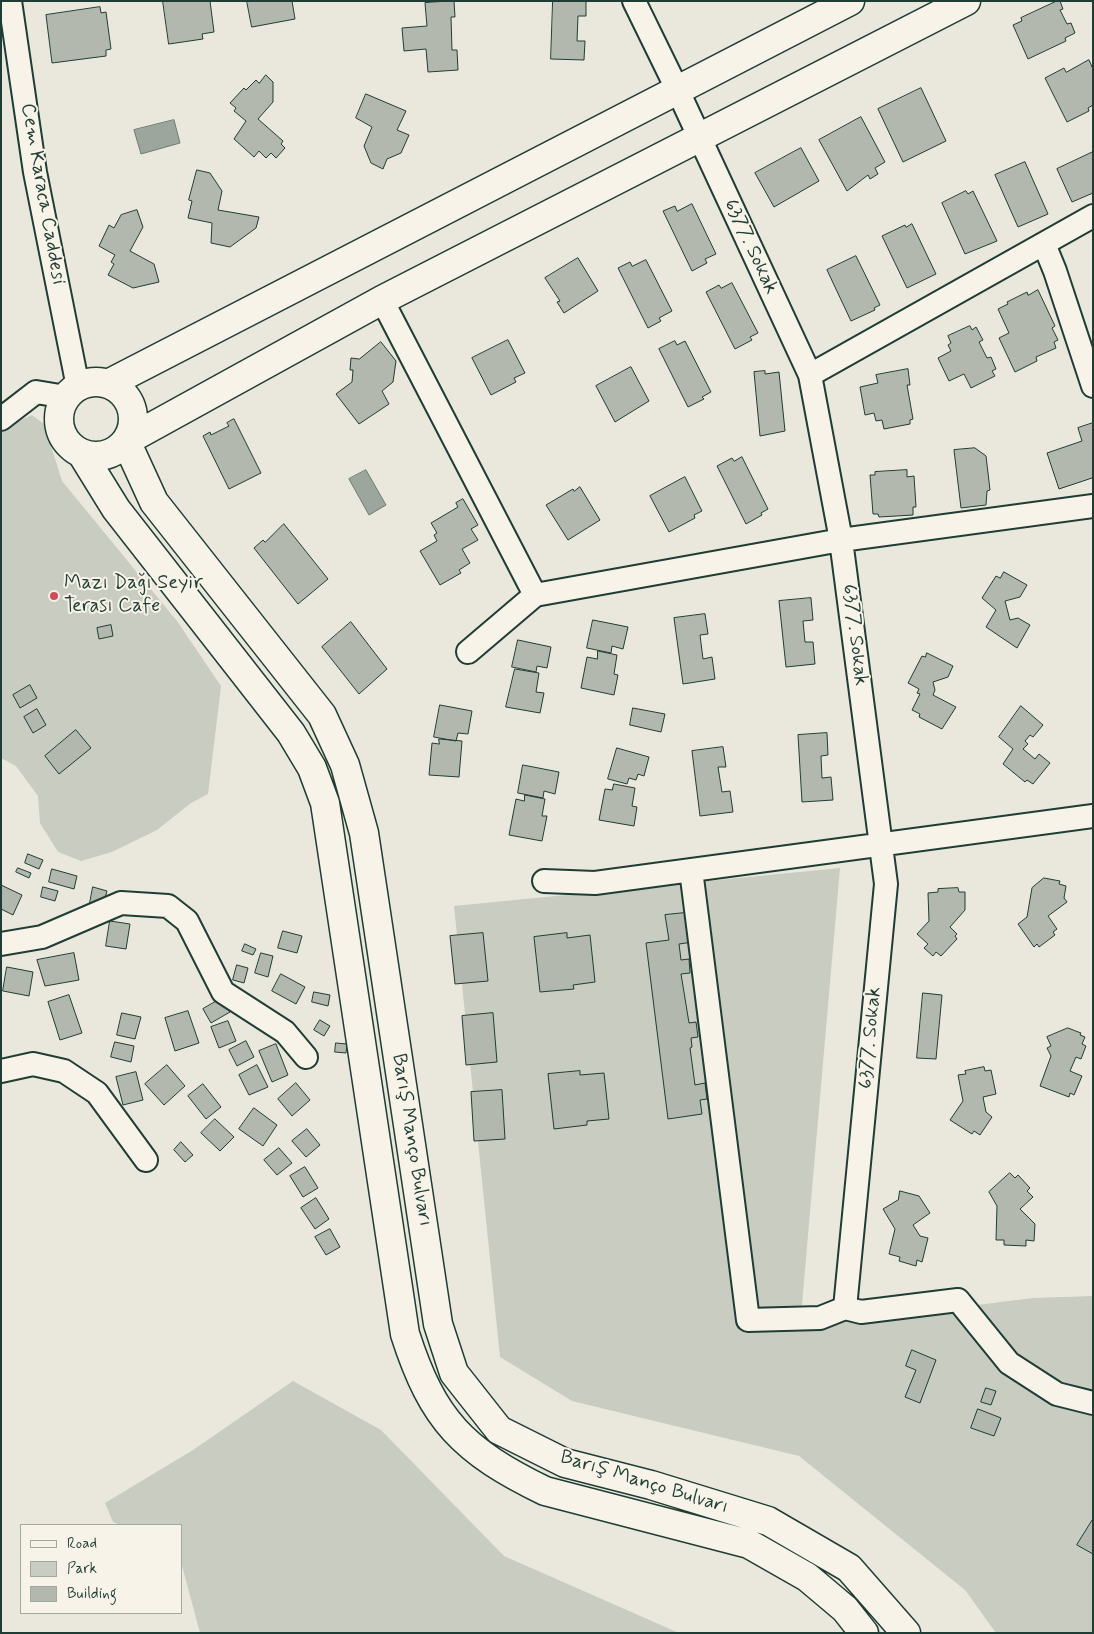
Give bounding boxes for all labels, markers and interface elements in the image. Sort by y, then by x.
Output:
street label: Cem Karaca Caddesi [14,101,70,287]
street label: 6377. Sokak [718,196,782,298]
place label: Mazı Dağı Seyir Terası Cafe [64,572,203,619]
street label: 6377. Sokak [836,583,872,687]
marker: Mazı Dağı Seyir Terası Cafe [48,590,60,602]
street label: 6377. Sokak [855,986,887,1090]
street label: Barış Manço Bulvarı [385,1052,437,1228]
street label: Barış Manço Bulvarı [557,1446,731,1520]
legend [20,1524,182,1614]
text: Road [67,1534,97,1554]
text: Park [67,1559,97,1579]
text: Building [67,1584,117,1604]

